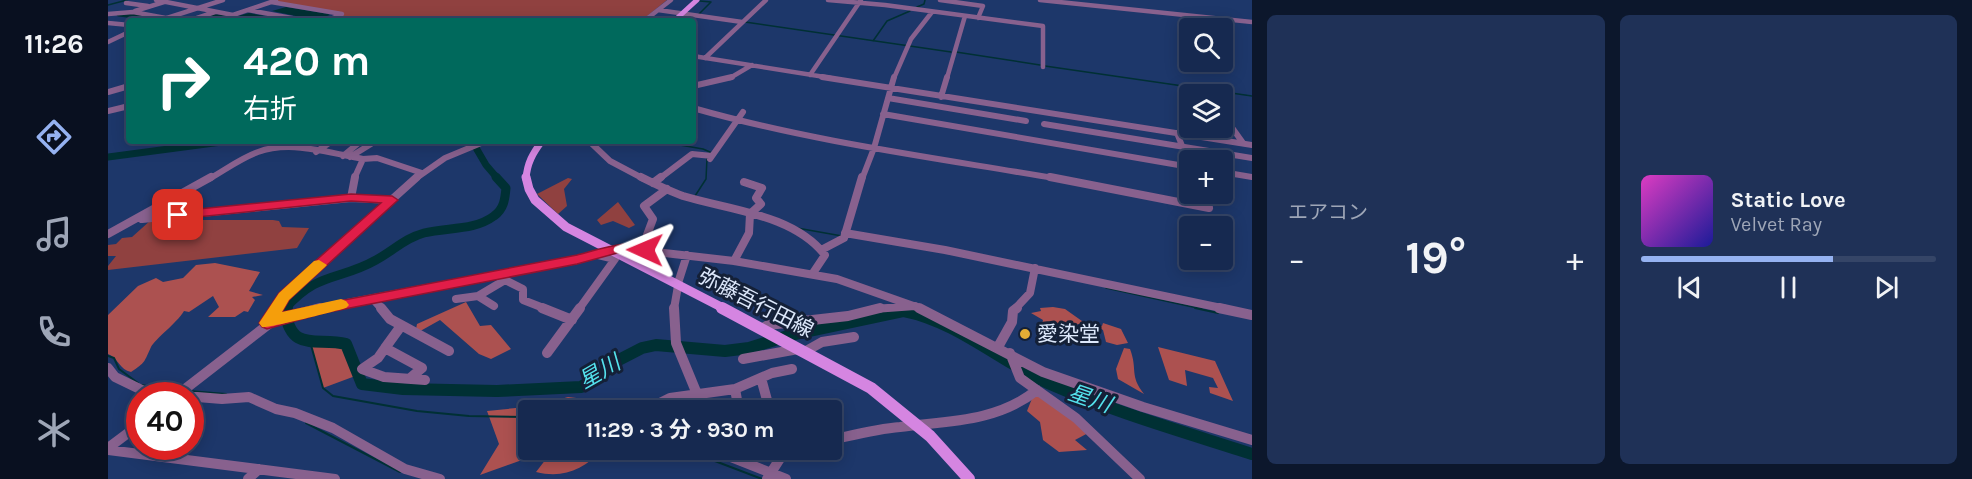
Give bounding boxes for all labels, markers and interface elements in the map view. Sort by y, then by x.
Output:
map controls [1179,18,1233,270]
button: search [1179,18,1233,72]
text: 11:26 [24,28,84,60]
text: 420 m [243,36,370,86]
icon: right [144,42,222,120]
button: layers [1179,84,1233,138]
text: 右折 [243,93,297,125]
icon: directions [33,116,75,158]
button: + [1179,150,1233,204]
text: Static Love [1731,187,1846,213]
pin [152,189,203,240]
icon: arrive [161,198,194,231]
text: エアコン [1288,201,1368,224]
icon: music [33,213,75,255]
text: Velvet Ray [1731,213,1822,236]
button: − [1179,216,1233,270]
position arrow [613,218,677,282]
text: 19° [1405,232,1466,284]
text: − [1288,240,1305,278]
text: + [1566,240,1583,278]
street label: 弥藤吾行田線 [694,264,818,342]
icon: previous [1673,271,1706,304]
icon: pause [1772,271,1805,304]
icon: next [1870,271,1903,304]
icon: phone [33,311,75,353]
place label: 愛染堂 [1037,322,1100,346]
marker: 愛染堂 [1018,327,1032,341]
water label: 星川 [574,349,627,394]
water label: 星川 [1065,379,1117,419]
speed limit sign: 40 [126,382,204,460]
icon: climate [33,409,75,451]
text: 11:29 · 3 分 · 930 m [586,417,774,443]

